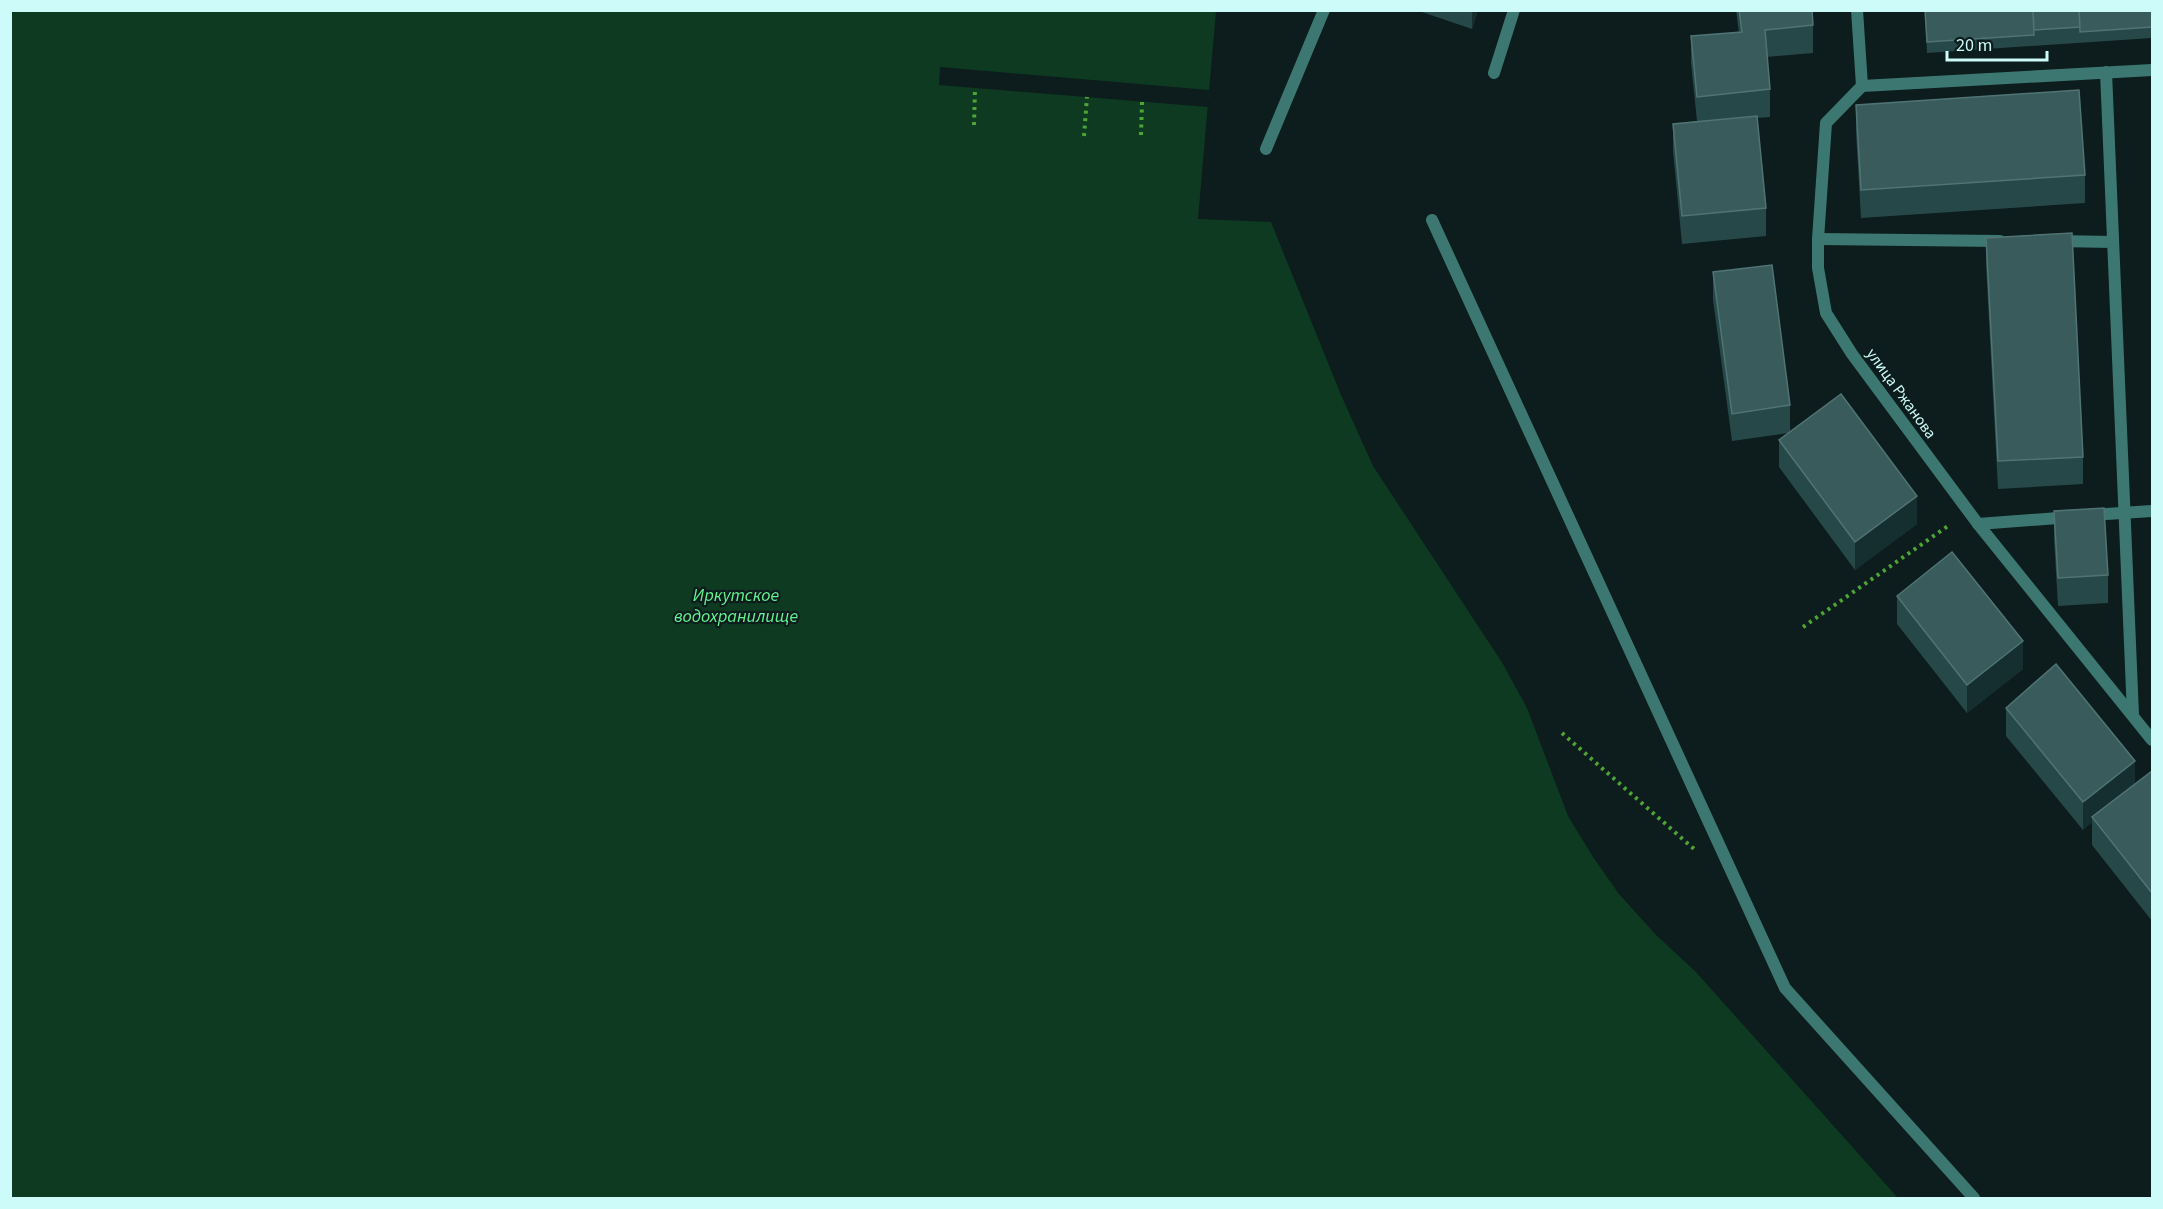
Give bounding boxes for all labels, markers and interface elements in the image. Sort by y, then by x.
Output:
scale bar [1947,24,2048,62]
text: 20 m [1956,33,1992,58]
street label: улица Ржанова [1861,344,1942,443]
water label: Иркутское водохранилище [674,583,798,629]

